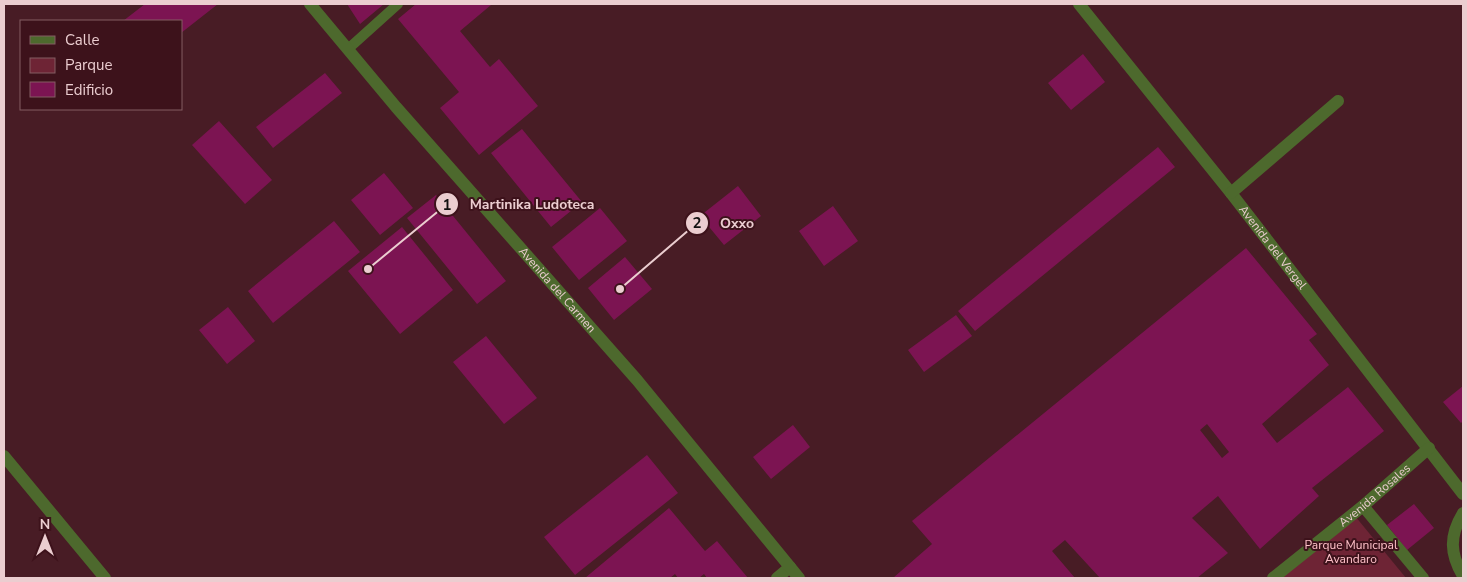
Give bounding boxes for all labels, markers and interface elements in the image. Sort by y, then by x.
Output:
legend [20,20,182,110]
text: Calle [65,30,100,50]
text: Parque [65,55,113,75]
text: Edificio [65,80,113,100]
callout: Martinika Ludoteca [434,190,604,219]
text: 1 [442,195,452,215]
text: Martinika Ludoteca [470,195,594,214]
street label: Avenida del Vergel [1235,202,1311,293]
callout: Oxxo [685,209,764,238]
text: 2 [692,213,702,233]
text: Oxxo [720,214,754,233]
street label: Avenida del Carmen [515,244,599,336]
street label: Avenida Rosales [1335,460,1414,530]
north arrow [20,512,70,562]
text: N [40,515,50,534]
park label: Parque Municipal Avandaro [1305,537,1398,567]

